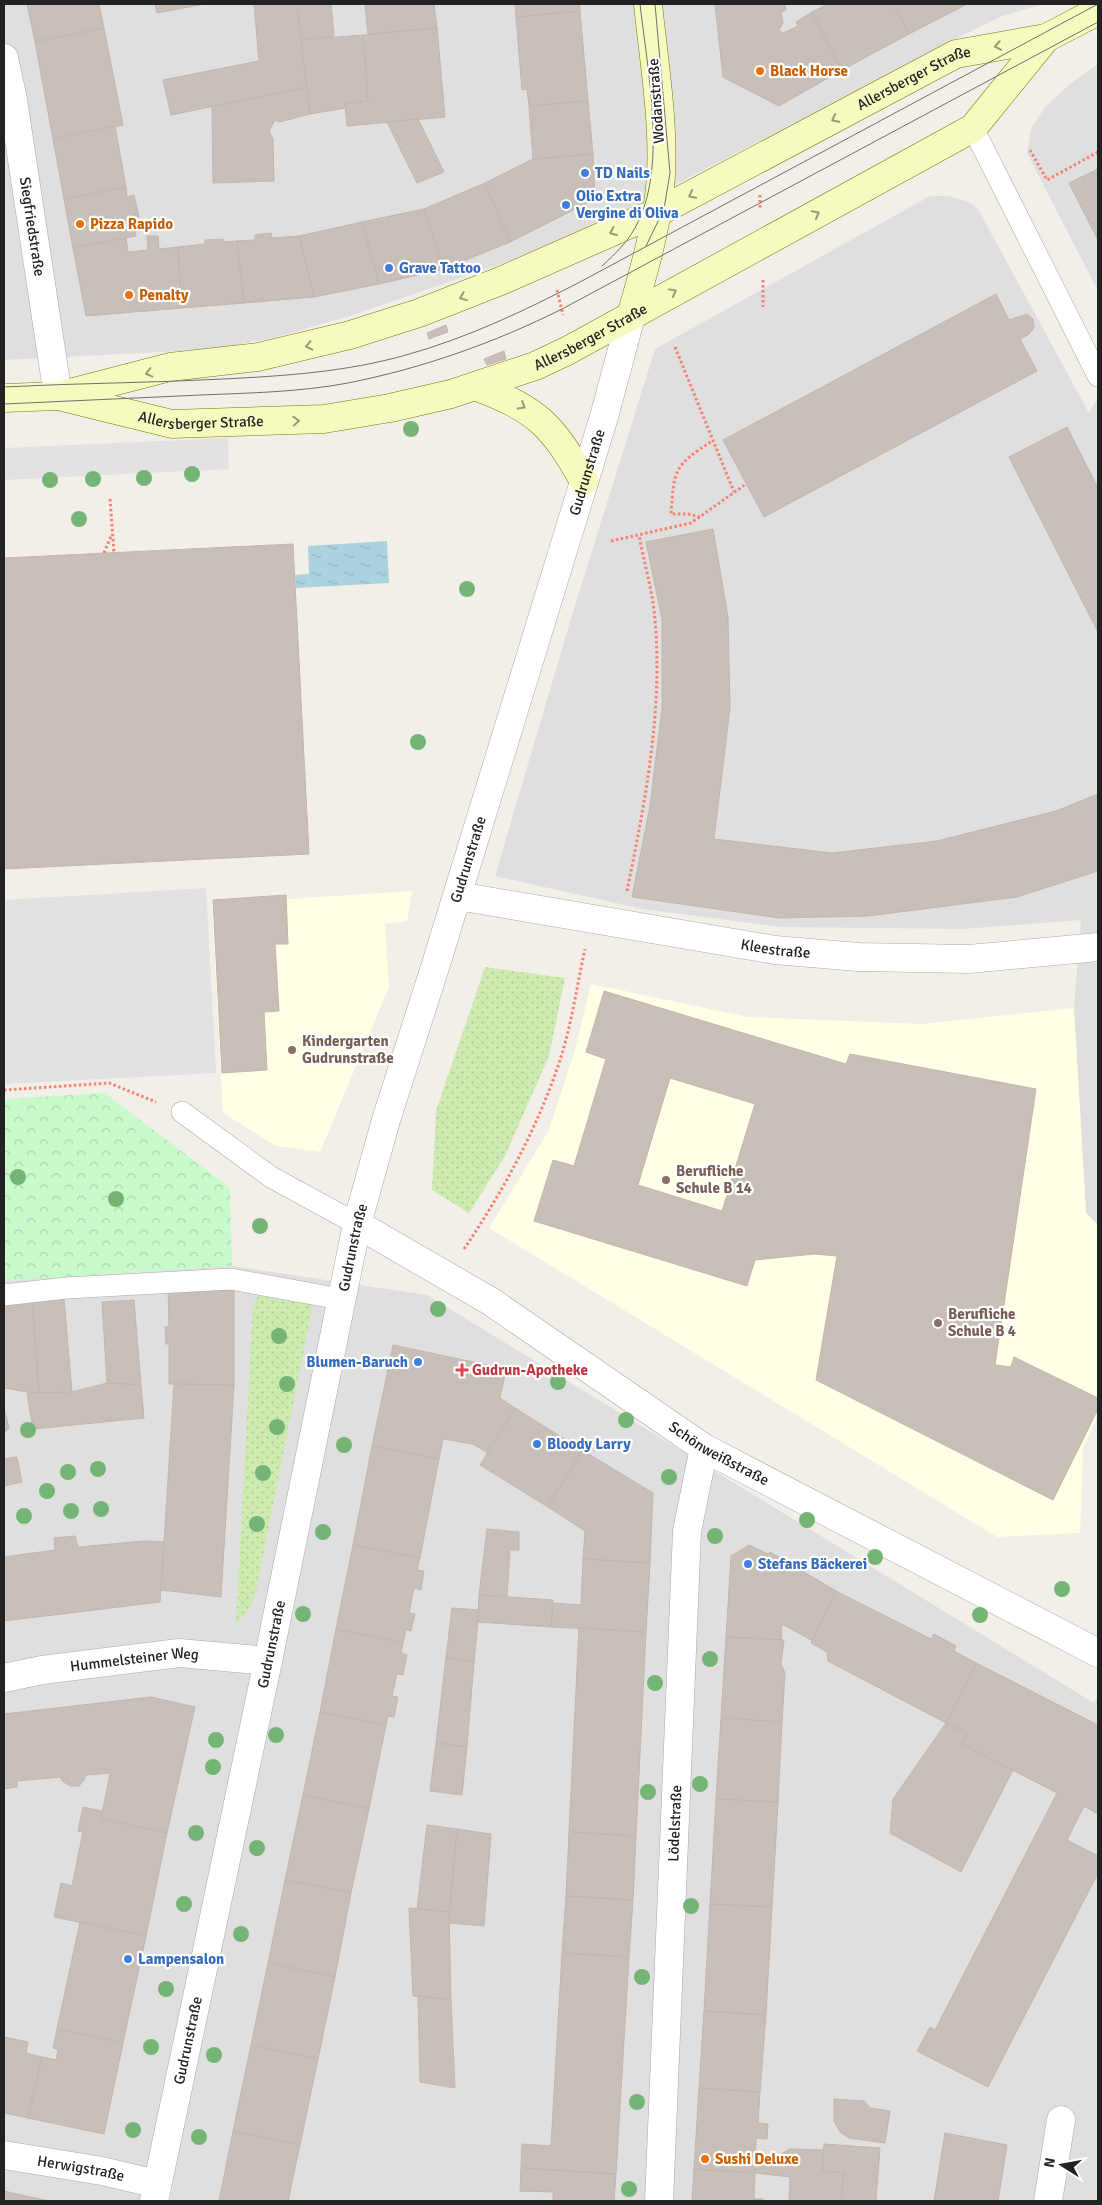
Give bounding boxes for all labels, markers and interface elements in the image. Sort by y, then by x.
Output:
one-way arrow [994,41,1003,51]
street label: Allersberger Straße [854,43,972,114]
street label: Wodanstraße [644,58,668,144]
place label: Black Horse [770,62,848,80]
marker: Black Horse [754,65,766,77]
one-way arrow [832,113,841,123]
place label: TD Nails [595,164,650,182]
marker: TD Nails [579,167,591,179]
street label: Siegfriedstraße [16,176,49,278]
place label: Olio Extra Vergine di Oliva [576,187,679,222]
one-way arrow [688,189,697,199]
marker: Olio Extra Vergine di Oliva [560,199,572,211]
one-way arrow [811,210,820,220]
place label: Pizza Rapido [90,215,173,233]
marker: Pizza Rapido [74,218,86,230]
one-way arrow [609,226,618,236]
place label: Grave Tattoo [399,259,481,277]
marker: Grave Tattoo [383,262,395,274]
place label: Penalty [139,286,189,304]
one-way arrow [668,288,677,298]
marker: Penalty [123,289,135,301]
one-way arrow [459,290,468,301]
street label: Allersberger Straße [531,300,650,374]
one-way arrow [304,340,313,351]
one-way arrow [144,367,153,378]
one-way arrow [516,400,525,410]
street label: Allersberger Straße [137,407,264,434]
one-way arrow [292,416,300,427]
street label: Gudrunstraße [565,427,609,518]
street label: Gudrunstraße [446,814,490,905]
street label: Kleestraße [739,935,811,962]
place label: Kindergarten Gudrunstraße [302,1032,394,1067]
marker: Kindergarten Gudrunstraße [286,1044,298,1056]
place label: Berufliche Schule B 14 [676,1162,752,1197]
marker: Berufliche Schule B 14 [660,1174,672,1186]
street label: Gudrunstraße [334,1201,371,1293]
place label: Berufliche Schule B 4 [948,1305,1016,1340]
marker: Berufliche Schule B 4 [932,1317,944,1329]
place label: Blumen-Baruch [306,1353,408,1371]
marker: Blumen-Baruch [412,1356,424,1368]
place label: Gudrun-Apotheke [472,1361,588,1379]
marker: Gudrun-Apotheke [456,1364,468,1376]
street label: Schönweißstraße [665,1418,772,1489]
place label: Bloody Larry [547,1435,631,1453]
marker: Bloody Larry [531,1438,543,1450]
place label: Stefans Bäckerei [758,1555,867,1573]
marker: Stefans Bäckerei [742,1558,754,1570]
street label: Gudrunstraße [253,1599,289,1690]
street label: Hummelsteiner Weg [69,1643,200,1675]
street label: Lödelstraße [664,1785,685,1862]
place label: Lampensalon [138,1950,224,1968]
marker: Lampensalon [122,1953,134,1965]
street label: Gudrunstraße [170,1995,206,2086]
north arrow [1037,2140,1087,2190]
place label: Sushi Deluxe [715,2150,799,2168]
street label: Herwigstraße [36,2152,126,2185]
marker: Sushi Deluxe [699,2153,711,2165]
text: N [1040,2156,1059,2169]

